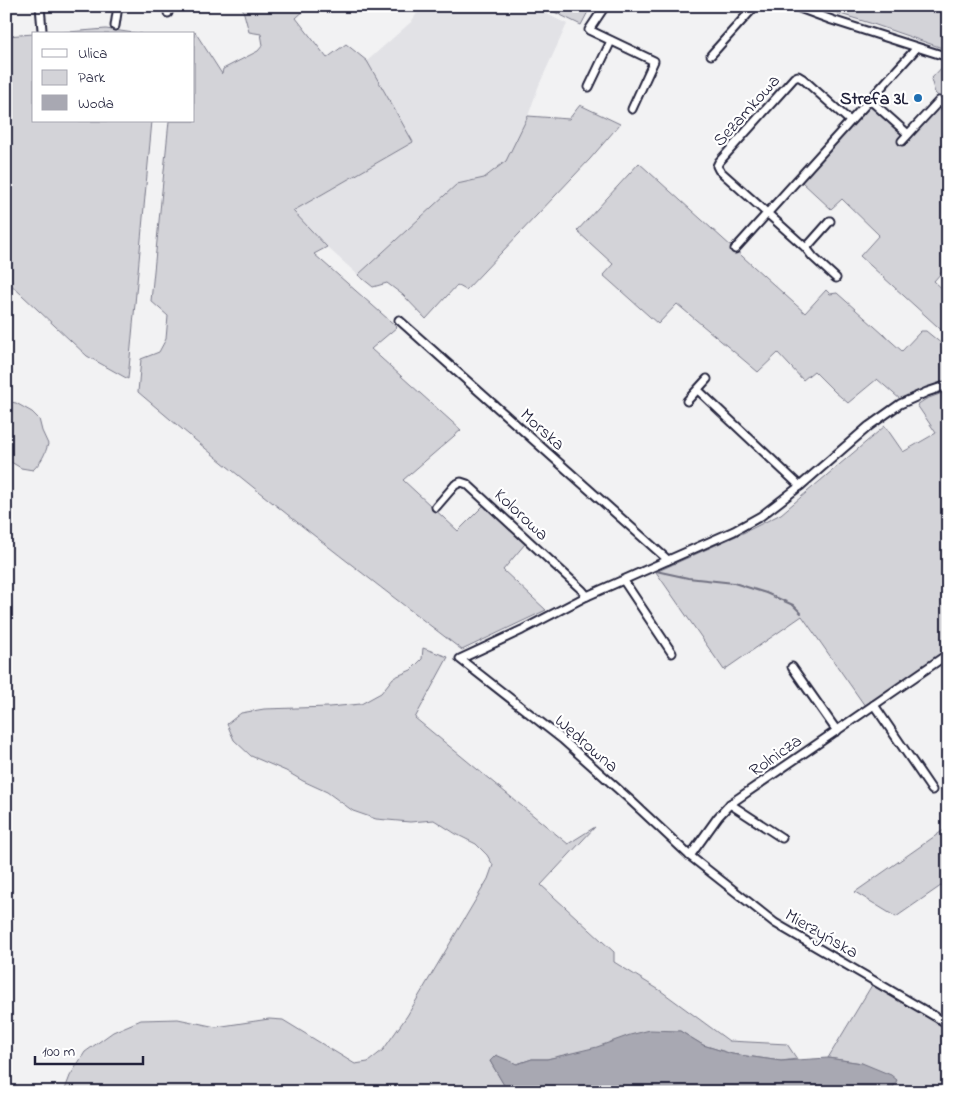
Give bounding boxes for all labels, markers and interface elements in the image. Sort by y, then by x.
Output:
legend [32,32,195,122]
text: Ulica [78,43,107,65]
text: Park [78,67,106,89]
street label: Sezamkowa [708,69,787,153]
place label: Strefa 3L [840,87,908,113]
marker: Strefa 3L [912,92,924,104]
text: Woda [78,93,114,115]
street label: Morska [513,403,570,458]
street label: Kolorowa [487,483,554,548]
street label: Wędrowna [548,709,623,780]
street label: Rolnicza [744,729,808,784]
street label: Mierzyńska [779,903,863,966]
scale bar [35,1033,142,1065]
text: 100 m [42,1041,75,1063]

